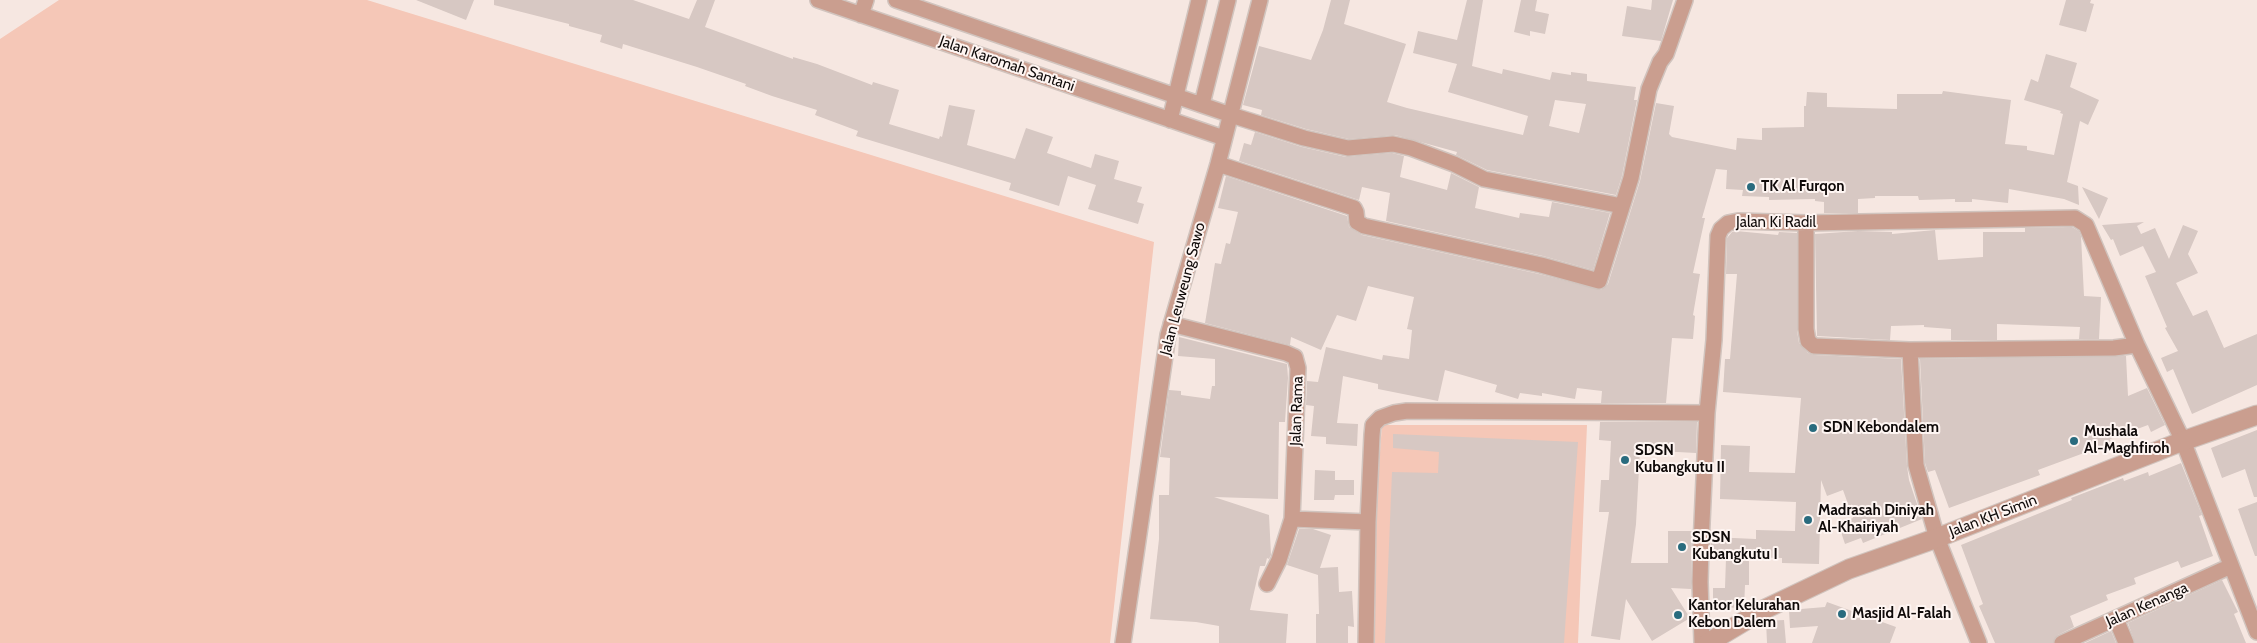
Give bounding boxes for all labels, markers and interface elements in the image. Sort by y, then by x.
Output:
street label: Jalan Karomah Santani [937,32,1077,96]
place label: TK Al Furqon [1761,178,1845,196]
marker: TK Al Furqon [1745,181,1757,193]
street label: Jalan Ki Radil [1736,214,1816,232]
street label: Jalan Leuweung Sawo [1157,221,1209,357]
street label: Jalan Rama [1287,376,1307,446]
place label: SDN Kebondalem [1823,419,1939,437]
marker: SDN Kebondalem [1807,422,1819,434]
place label: Mushala Al-Maghfiroh [2084,423,2170,458]
marker: Mushala Al-Maghfiroh [2068,435,2080,447]
place label: SDSN Kubangkutu II [1635,442,1725,477]
marker: SDSN Kubangkutu II [1619,454,1631,466]
street label: Jalan KH Simin [1947,491,2039,541]
place label: Madrasah Diniyah Al-Khairiyah [1818,502,1934,537]
marker: Madrasah Diniyah Al-Khairiyah [1802,514,1814,526]
place label: SDSN Kubangkutu I [1692,529,1778,564]
marker: SDSN Kubangkutu I [1676,541,1688,553]
street label: Jalan Kenanga [2103,579,2191,631]
place label: Kantor Kelurahan Kebon Dalem [1688,597,1800,632]
place label: Masjid Al-Falah [1852,605,1951,623]
marker: Masjid Al-Falah [1836,608,1848,620]
marker: Kantor Kelurahan Kebon Dalem [1672,609,1684,621]

